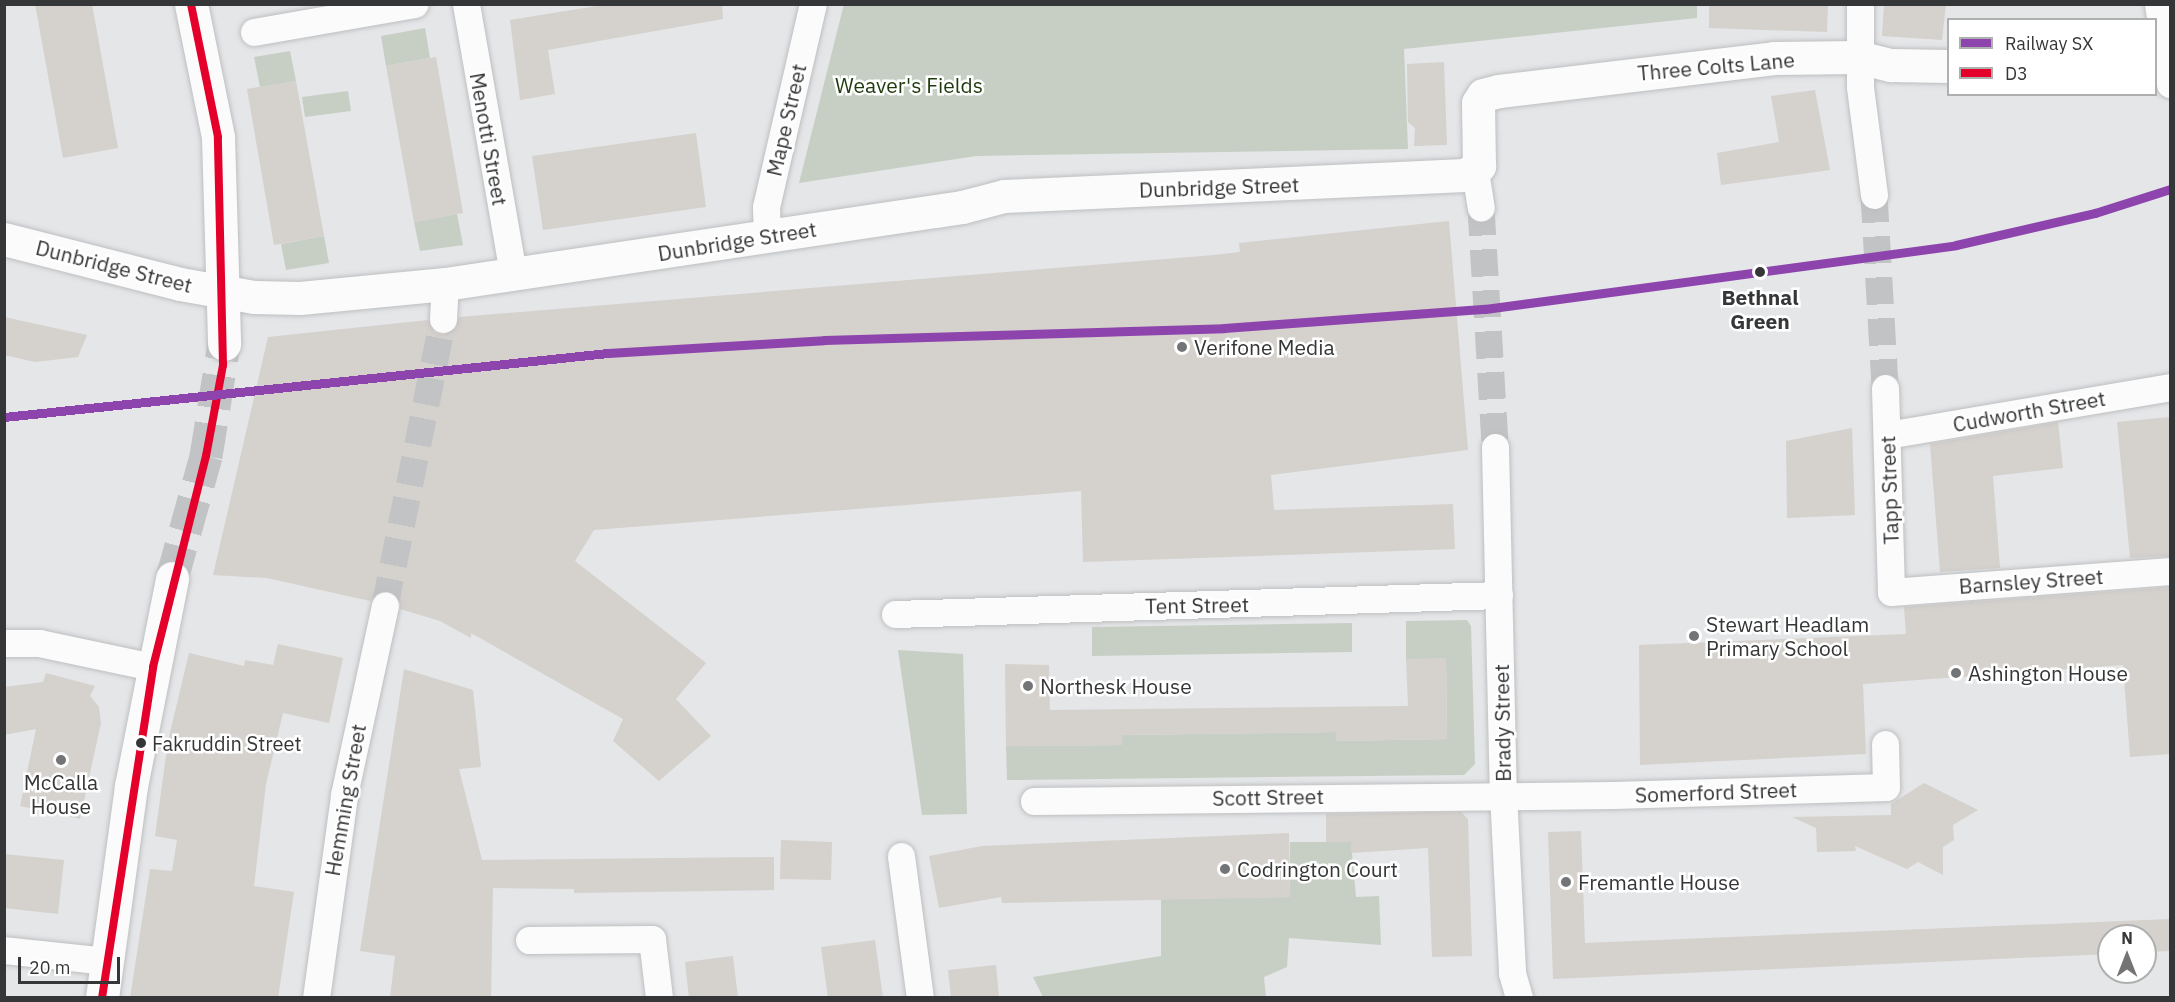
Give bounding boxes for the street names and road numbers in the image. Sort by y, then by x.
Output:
street label: Three Colts Lane [1636,47,1796,85]
street label: Mape Street [761,61,811,179]
street label: Menotti Street [465,71,513,207]
street label: Dunbridge Street [1138,172,1300,202]
street label: Dunbridge Street [656,216,818,266]
street label: Dunbridge Street [33,234,195,298]
street label: Cudworth Street [1951,385,2107,437]
street label: Tapp Street [1875,435,1903,545]
street label: Barnsley Street [1958,563,2104,599]
street label: Tent Street [1145,591,1249,619]
street label: Brady Street [1488,664,1516,782]
street label: Hemming Street [319,722,371,878]
street label: Somerford Street [1634,777,1798,807]
street label: Scott Street [1212,783,1324,811]

